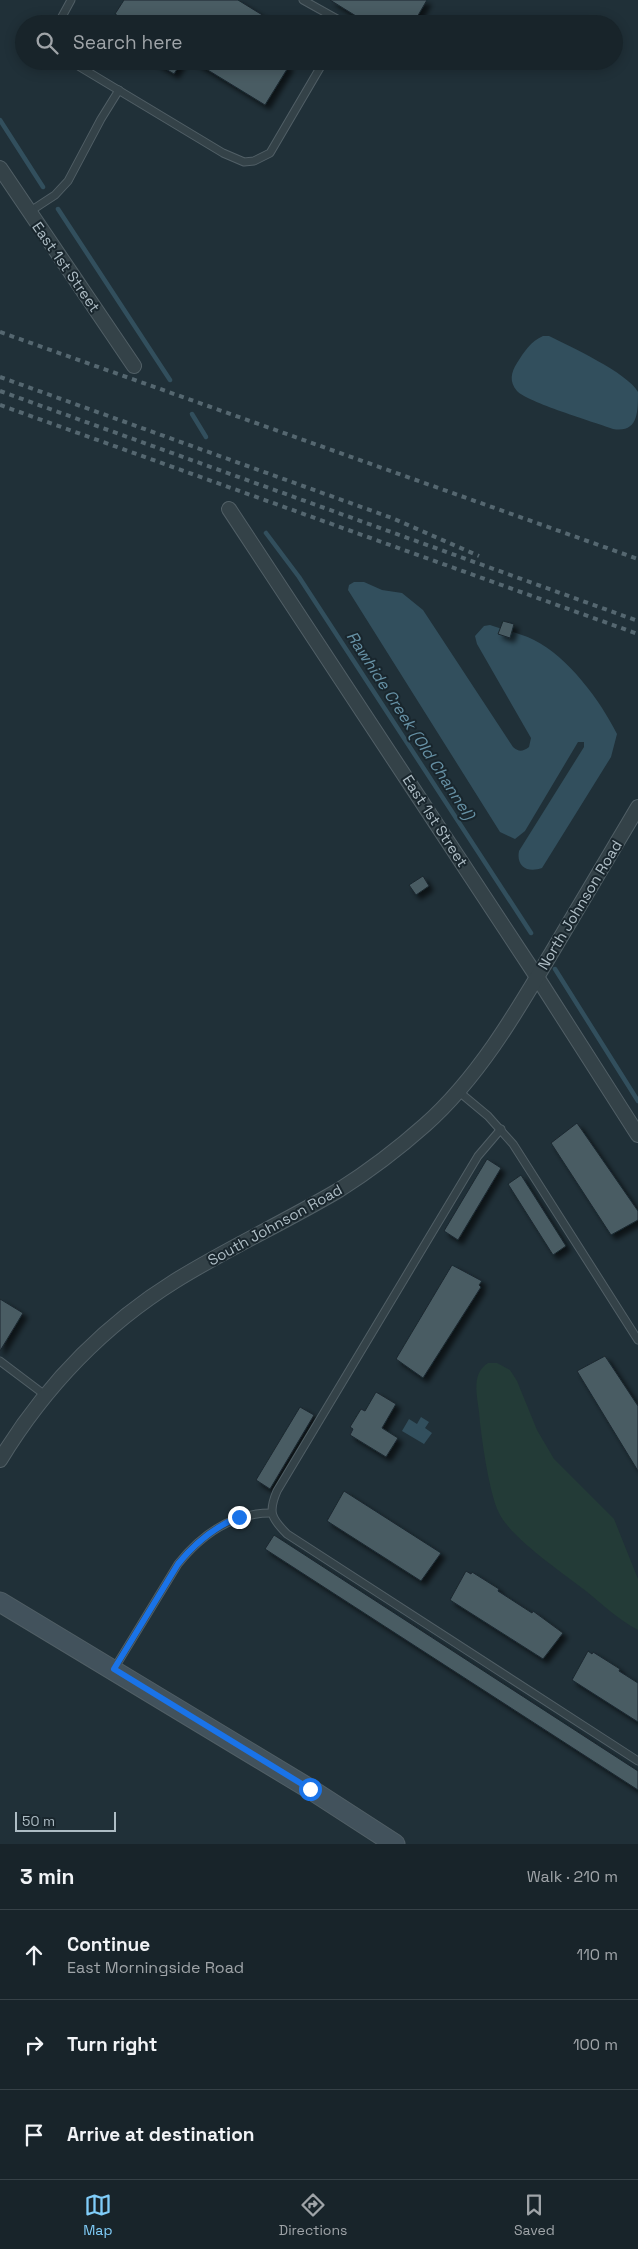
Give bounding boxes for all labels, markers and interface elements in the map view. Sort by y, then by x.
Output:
search box [15,15,623,70]
icon: search [33,29,61,57]
text: Search here [73,30,183,55]
street label: East 1st Street [28,218,105,316]
water label: Rawhide Creek (Old Channel) [342,627,481,825]
street label: East 1st Street [399,771,472,870]
street label: North Johnson Road [533,836,626,973]
street label: South Johnson Road [204,1180,345,1269]
route end [228,1506,251,1529]
route start [299,1778,322,1801]
scale bar [15,1809,116,1832]
text: 50 m [22,1812,55,1830]
text: 3 min [20,1863,75,1890]
text: Walk · 210 m [527,1866,618,1887]
text: Continue [67,1932,150,1957]
icon: ahead [20,1941,48,1969]
text: 110 m [576,1944,618,1965]
text: East Morningside Road [67,1957,244,1978]
icon: right [20,2031,48,2059]
text: Turn right [67,2032,157,2057]
text: 100 m [573,2034,618,2055]
icon: arrive [20,2121,48,2149]
text: Arrive at destination [67,2122,255,2147]
tab: Map [83,2191,112,2239]
tab: Directions [279,2191,347,2239]
tab: Saved [514,2191,555,2239]

